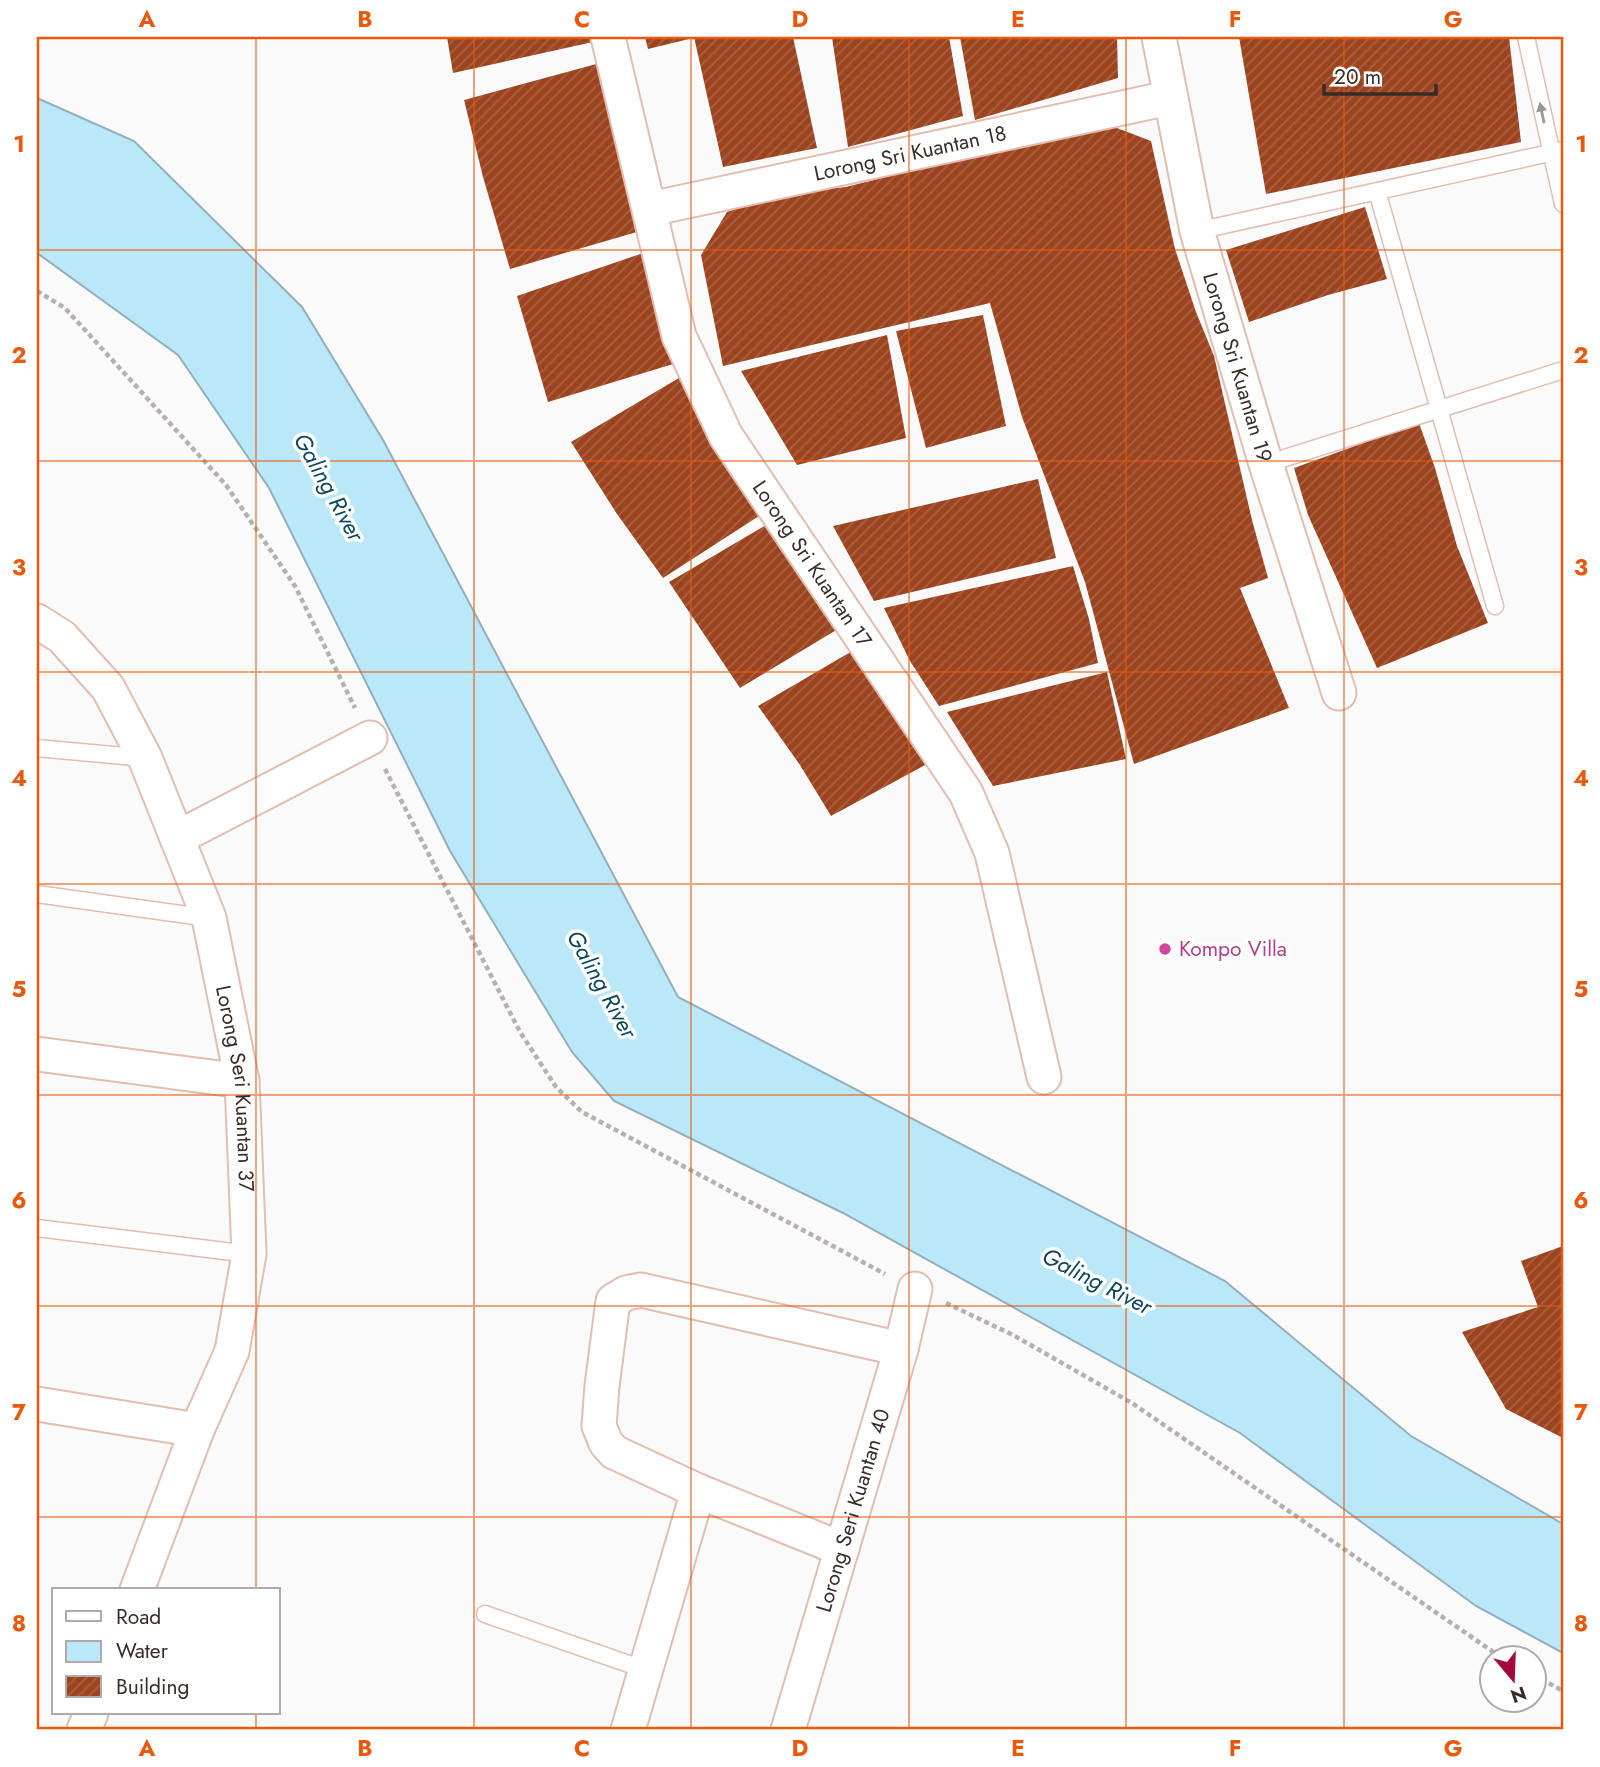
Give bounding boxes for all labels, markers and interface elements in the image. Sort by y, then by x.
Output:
text: A [138,2,156,36]
text: B [357,2,373,36]
text: C [574,2,590,36]
text: D [792,2,809,36]
text: E [1011,2,1025,36]
text: F [1229,2,1241,36]
text: G [1444,2,1462,36]
scale bar [1324,52,1436,96]
text: 20 m [1334,62,1381,92]
one-way arrow [1537,102,1548,124]
street label: Lorong Sri Kuantan 18 [811,118,1009,189]
text: 1 [13,127,25,161]
text: 1 [1575,127,1587,161]
street label: Lorong Sri Kuantan 19 [1195,269,1280,466]
text: 2 [11,338,27,372]
text: 2 [1573,338,1589,372]
water label: Galing River [285,427,373,549]
street label: Lorong Sri Kuantan 17 [745,474,879,653]
text: 3 [12,550,26,584]
text: 3 [1574,550,1588,584]
text: 4 [11,761,27,795]
text: 4 [1573,761,1589,795]
water label: Galing River [558,924,646,1046]
place label: Kompo Villa [1179,934,1287,964]
marker: Kompo Villa [1157,941,1173,957]
text: 5 [12,972,26,1006]
text: 5 [1574,972,1588,1006]
street label: Lorong Seri Kuantan 37 [208,983,261,1192]
text: 6 [11,1183,27,1217]
text: 6 [1573,1183,1589,1217]
water label: Galing River [1036,1239,1159,1324]
text: 7 [12,1395,26,1429]
text: 7 [1574,1395,1588,1429]
street label: Lorong Seri Kuantan 40 [809,1405,897,1616]
legend [52,1588,280,1714]
text: Road [116,1602,161,1632]
text: 8 [12,1606,26,1640]
text: 8 [1574,1606,1588,1640]
text: Water [116,1636,169,1666]
north arrow [1478,1644,1548,1714]
text: Building [116,1672,189,1702]
text: N [1507,1679,1530,1710]
text: A [138,1731,156,1765]
text: B [357,1731,373,1765]
text: C [574,1731,590,1765]
text: D [792,1731,809,1765]
text: E [1011,1731,1025,1765]
text: F [1229,1731,1241,1765]
text: G [1444,1731,1462,1765]

